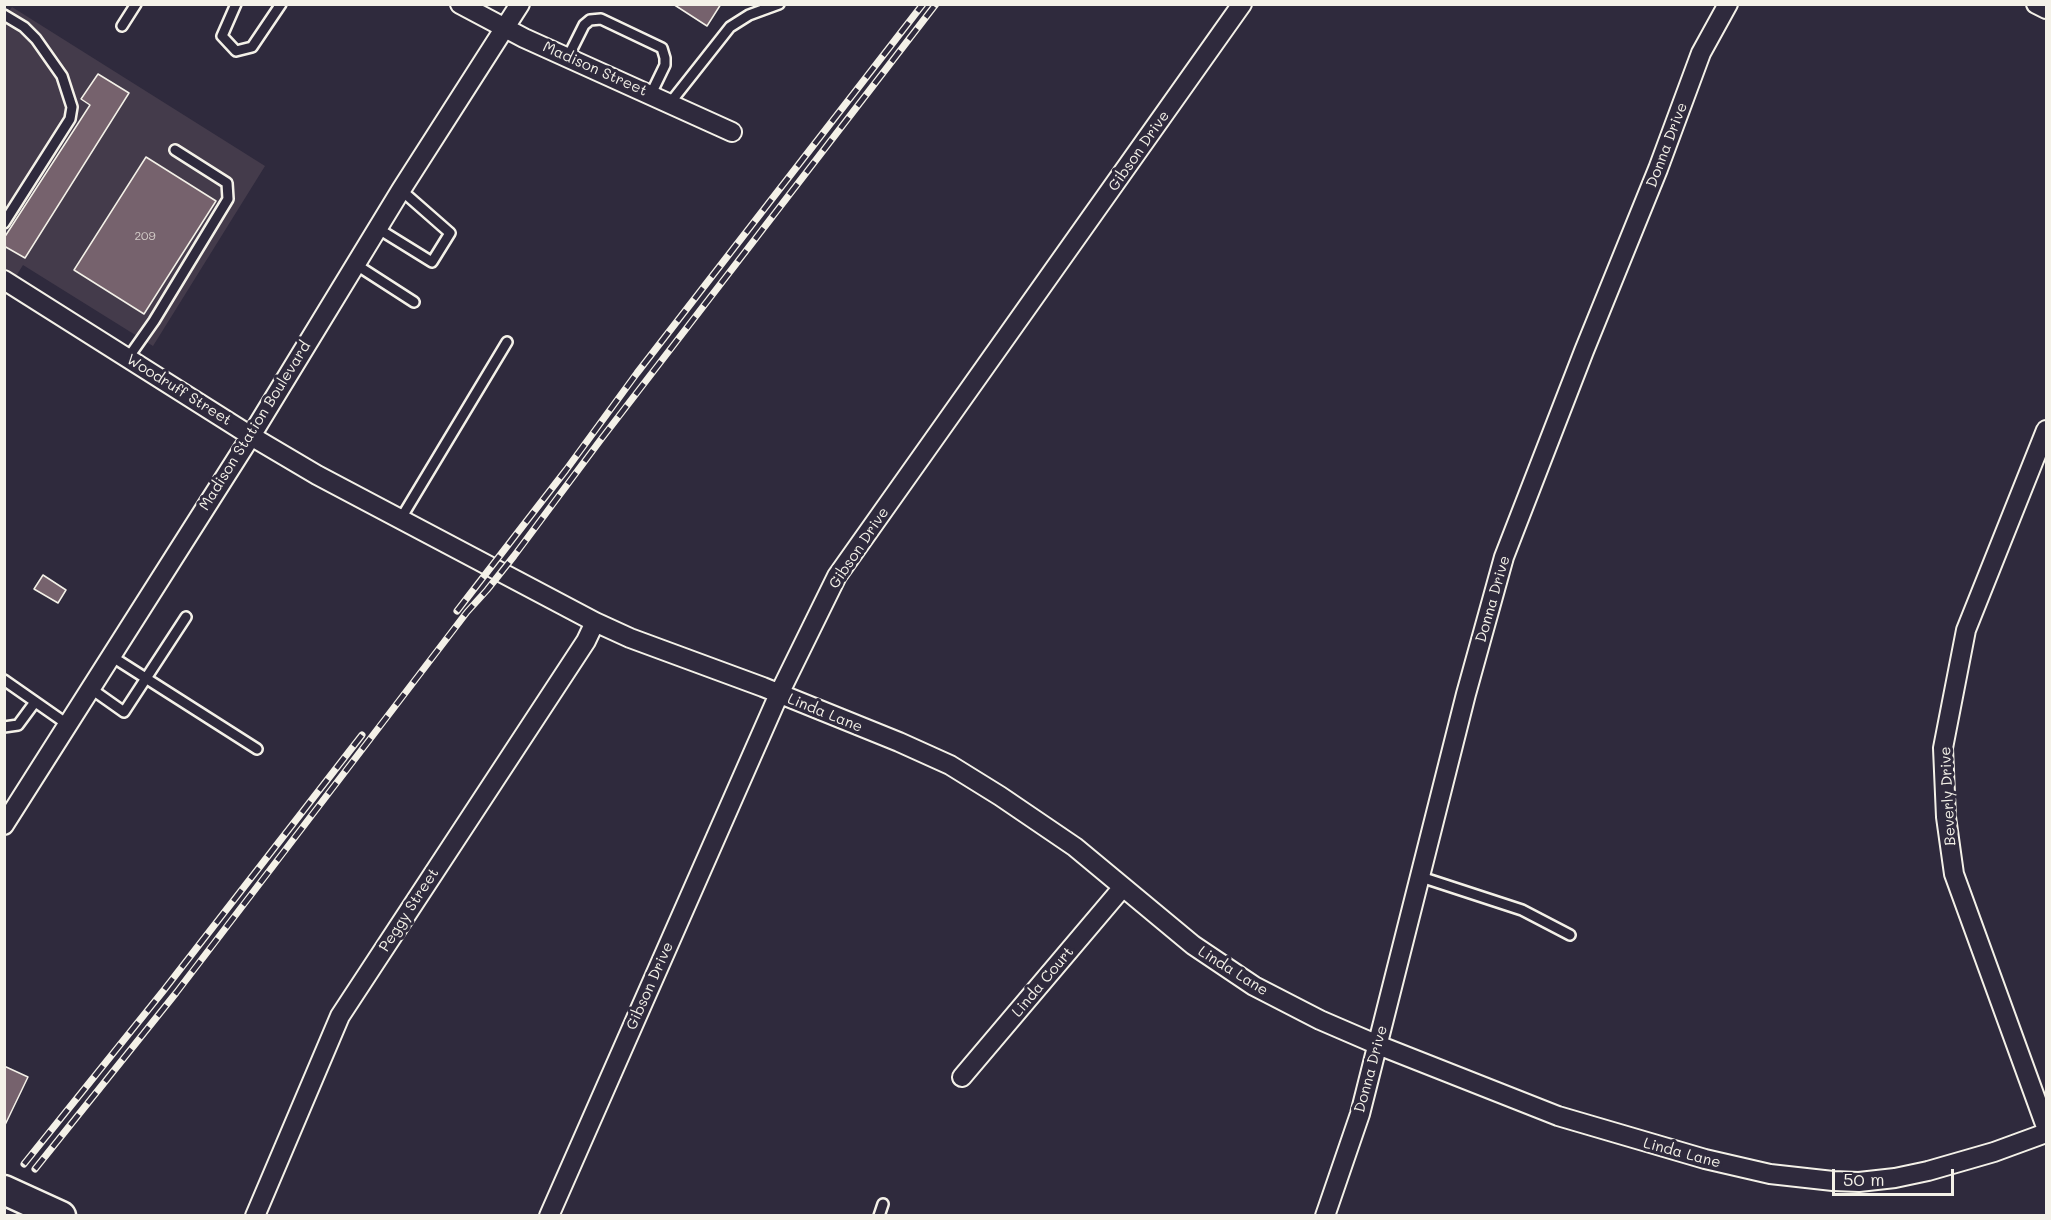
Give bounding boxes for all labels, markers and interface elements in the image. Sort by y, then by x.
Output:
street label: Madison Street [540,38,650,100]
street label: Donna Drive [1643,100,1691,190]
street label: Gibson Drive [1105,107,1173,195]
house number: 209 [134,229,156,243]
street label: Madison Station Boulevard [195,338,315,514]
street label: Woodruff Street [123,350,235,430]
street label: Gibson Drive [825,504,893,592]
street label: Donna Drive [1472,553,1514,645]
street label: Linda Lane [785,690,865,736]
street label: Beverly Drive [1936,746,1960,846]
street label: Peggy Street [375,865,443,955]
street label: Gibson Drive [623,939,677,1033]
street label: Linda Lane [1195,942,1271,1000]
street label: Linda Court [1008,943,1078,1021]
street label: Donna Drive [1351,1023,1391,1115]
street label: Linda Lane [1641,1134,1723,1172]
scale bar [1835,1157,1956,1195]
text: 50 m [1843,1167,1885,1191]

